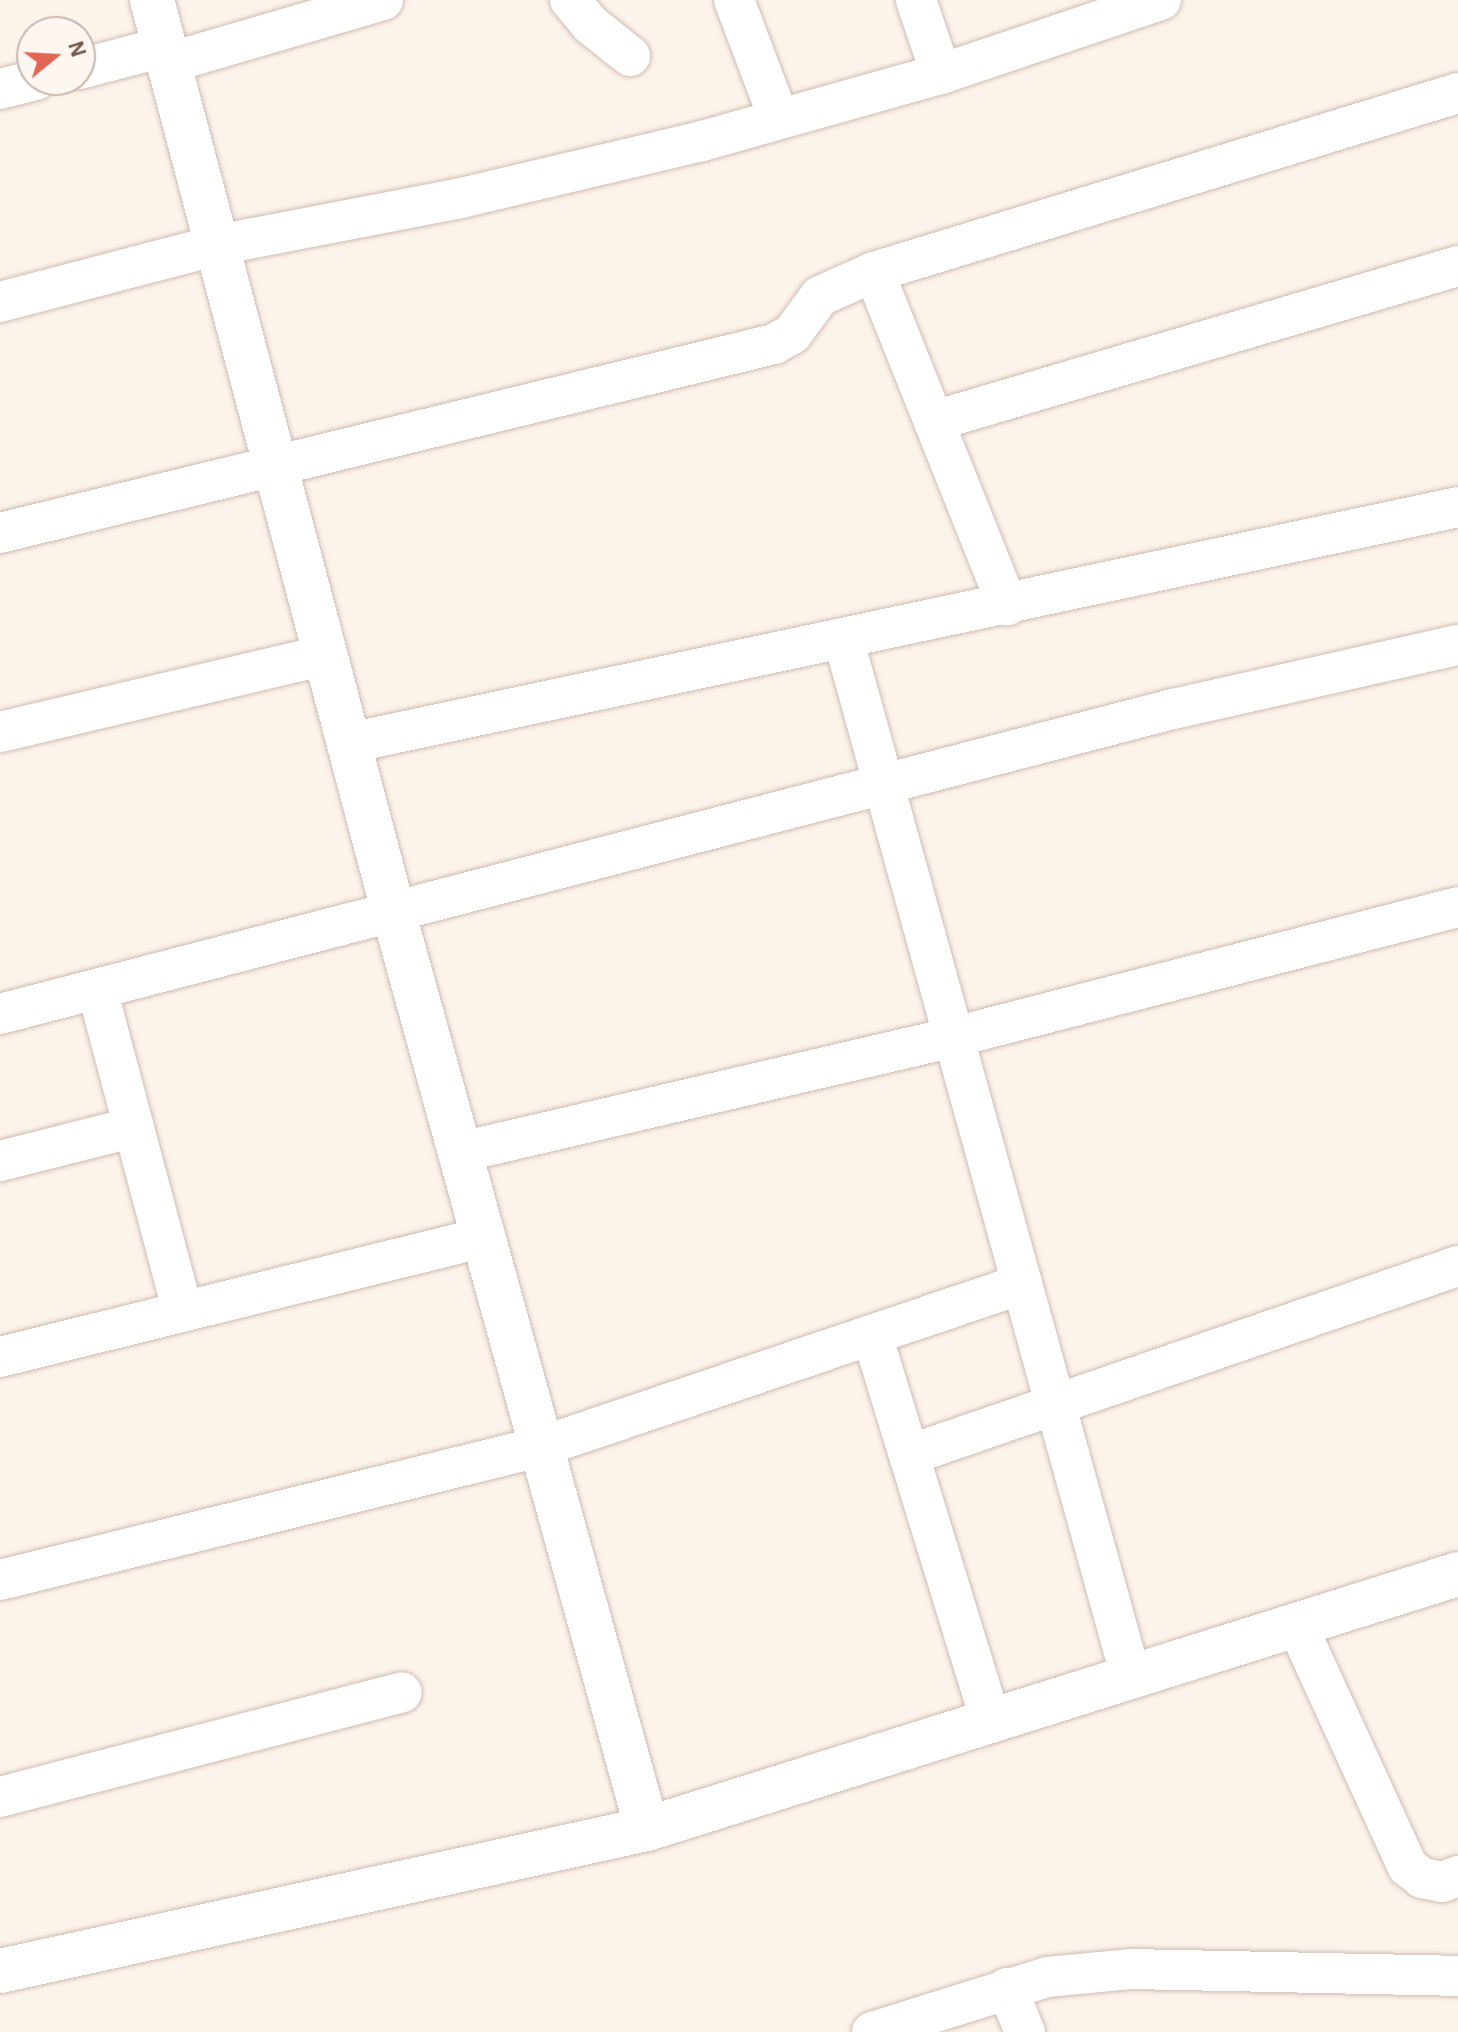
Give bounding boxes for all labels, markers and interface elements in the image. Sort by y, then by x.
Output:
north arrow [16,16,96,96]
text: N [64,39,90,60]

